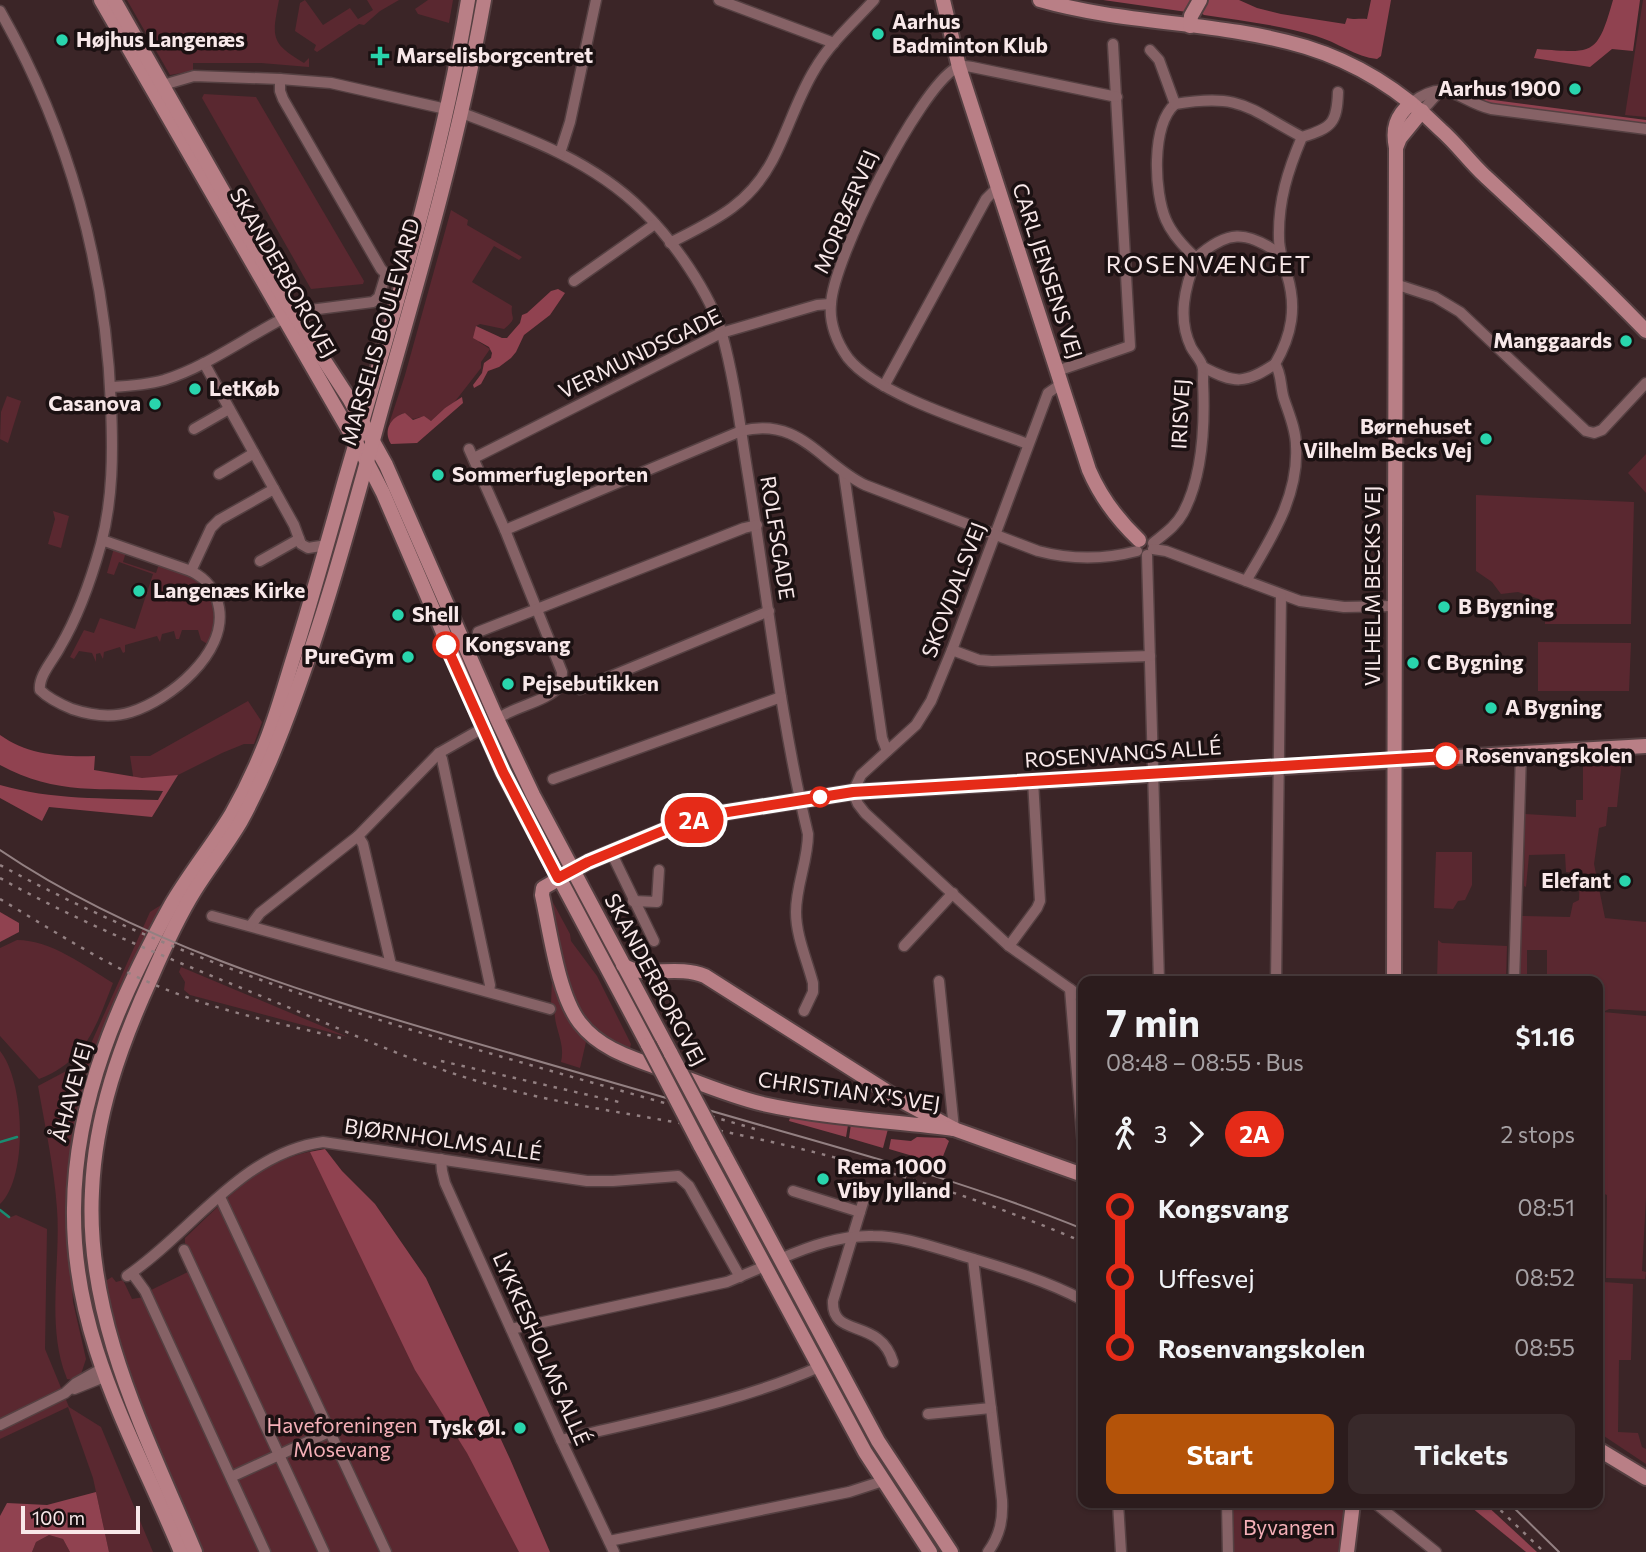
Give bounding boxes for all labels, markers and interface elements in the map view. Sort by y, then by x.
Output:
place label: Aarhus Badminton Klub [892,8,1048,57]
place label: Højhus Langenæs [76,26,245,51]
marker: Aarhus Badminton Klub [870,26,886,42]
marker: Højhus Langenæs [54,32,70,48]
place label: Marselisborgcentret [396,42,593,67]
marker: Marselisborgcentret [370,46,390,66]
place label: Aarhus 1900 [1438,75,1561,100]
marker: Aarhus 1900 [1567,81,1583,97]
street label: MORBÆRVEJ [807,146,882,277]
street label: CARL JENSENS VEJ [1008,179,1089,362]
street label: SKANDERBORGVEJ [226,183,343,361]
street label: MARSELIS BOULEVARD [335,215,424,448]
district label: ROSENVÆNGET [1106,249,1312,278]
street label: VERMUNDSGADE [554,302,725,403]
place label: Manggaards [1493,327,1612,352]
marker: Manggaards [1618,333,1634,349]
place label: LetKøb [209,375,280,400]
street label: IRISVEJ [1165,378,1194,450]
marker: LetKøb [187,381,203,397]
place label: Casanova [48,390,141,415]
marker: Casanova [147,396,163,412]
place label: Børnehuset Vilhelm Becks Vej [1303,413,1472,462]
marker: Børnehuset Vilhelm Becks Vej [1478,431,1494,447]
place label: Sommerfugleporten [452,461,648,486]
marker: Sommerfugleporten [430,467,446,483]
street label: ROLFSGADE [756,474,801,602]
street label: VILHELM BECKS VEJ [1359,486,1384,686]
street label: SKOVDALSVEJ [915,518,990,661]
place label: Langenæs Kirke [153,577,305,602]
marker: Langenæs Kirke [131,583,147,599]
place label: B Bygning [1458,593,1554,618]
marker: B Bygning [1436,599,1452,615]
place label: Shell [412,601,459,626]
marker: Shell [390,607,406,623]
place label: Kongsvang [465,631,571,656]
marker: Kongsvang [433,632,459,658]
place label: PureGym [304,643,394,668]
marker: PureGym [400,649,416,665]
place label: C Bygning [1427,649,1524,674]
marker: C Bygning [1405,655,1421,671]
place label: Pejsebutikken [522,670,659,695]
marker: Pejsebutikken [500,676,516,692]
place label: A Bygning [1505,694,1603,719]
marker: A Bygning [1483,700,1499,716]
street label: ROSENVANGS ALLÉ [1024,733,1222,772]
place label: Rosenvangskolen [1465,742,1633,767]
marker: Rosenvangskolen [1433,743,1459,769]
unlabelled marker [810,787,830,807]
line badge: 2A [662,797,726,843]
text: 2A [679,805,709,834]
place label: Elefant [1541,867,1611,892]
marker: Elefant [1617,873,1633,889]
street label: SKANDERBORGVEJ [600,889,712,1070]
text: 7 min [1106,998,1200,1045]
text: $1.16 [1516,1020,1575,1051]
street label: ÅHAVEVEJ [45,1039,96,1145]
text: 08:48 – 08:55 · Bus [1106,1048,1304,1076]
street label: CHRISTIAN X'S VEJ [757,1065,942,1116]
street label: BJØRNHOLMS ALLÉ [343,1112,544,1165]
icon: walk [1106,1115,1144,1153]
icon: forward [1177,1115,1215,1153]
text: 2A [1239,1119,1270,1148]
text: 3 [1154,1120,1167,1148]
text: 2 stops [1501,1120,1575,1148]
place label: Rema 1000 Viby Jylland [837,1153,951,1202]
marker: Rema 1000 Viby Jylland [815,1171,831,1187]
text: Kongsvang [1158,1192,1289,1223]
text: 08:51 [1518,1193,1575,1221]
street label: LYKKESHOLMS ALLÉ [489,1248,596,1449]
text: Uffesvej [1158,1262,1255,1293]
text: 08:52 [1515,1263,1575,1291]
text: Rosenvangskolen [1158,1332,1365,1363]
text: 08:55 [1514,1333,1575,1361]
park label: Haveforeningen Mosevang [267,1412,418,1461]
place label: Tysk Øl. [428,1414,506,1439]
button: Start [1106,1414,1334,1494]
button: Tickets [1348,1414,1575,1494]
marker: Tysk Øl. [512,1420,528,1436]
scale bar [21,1503,140,1535]
text: 100 m [32,1506,85,1529]
park label: Byvangen [1243,1514,1335,1539]

